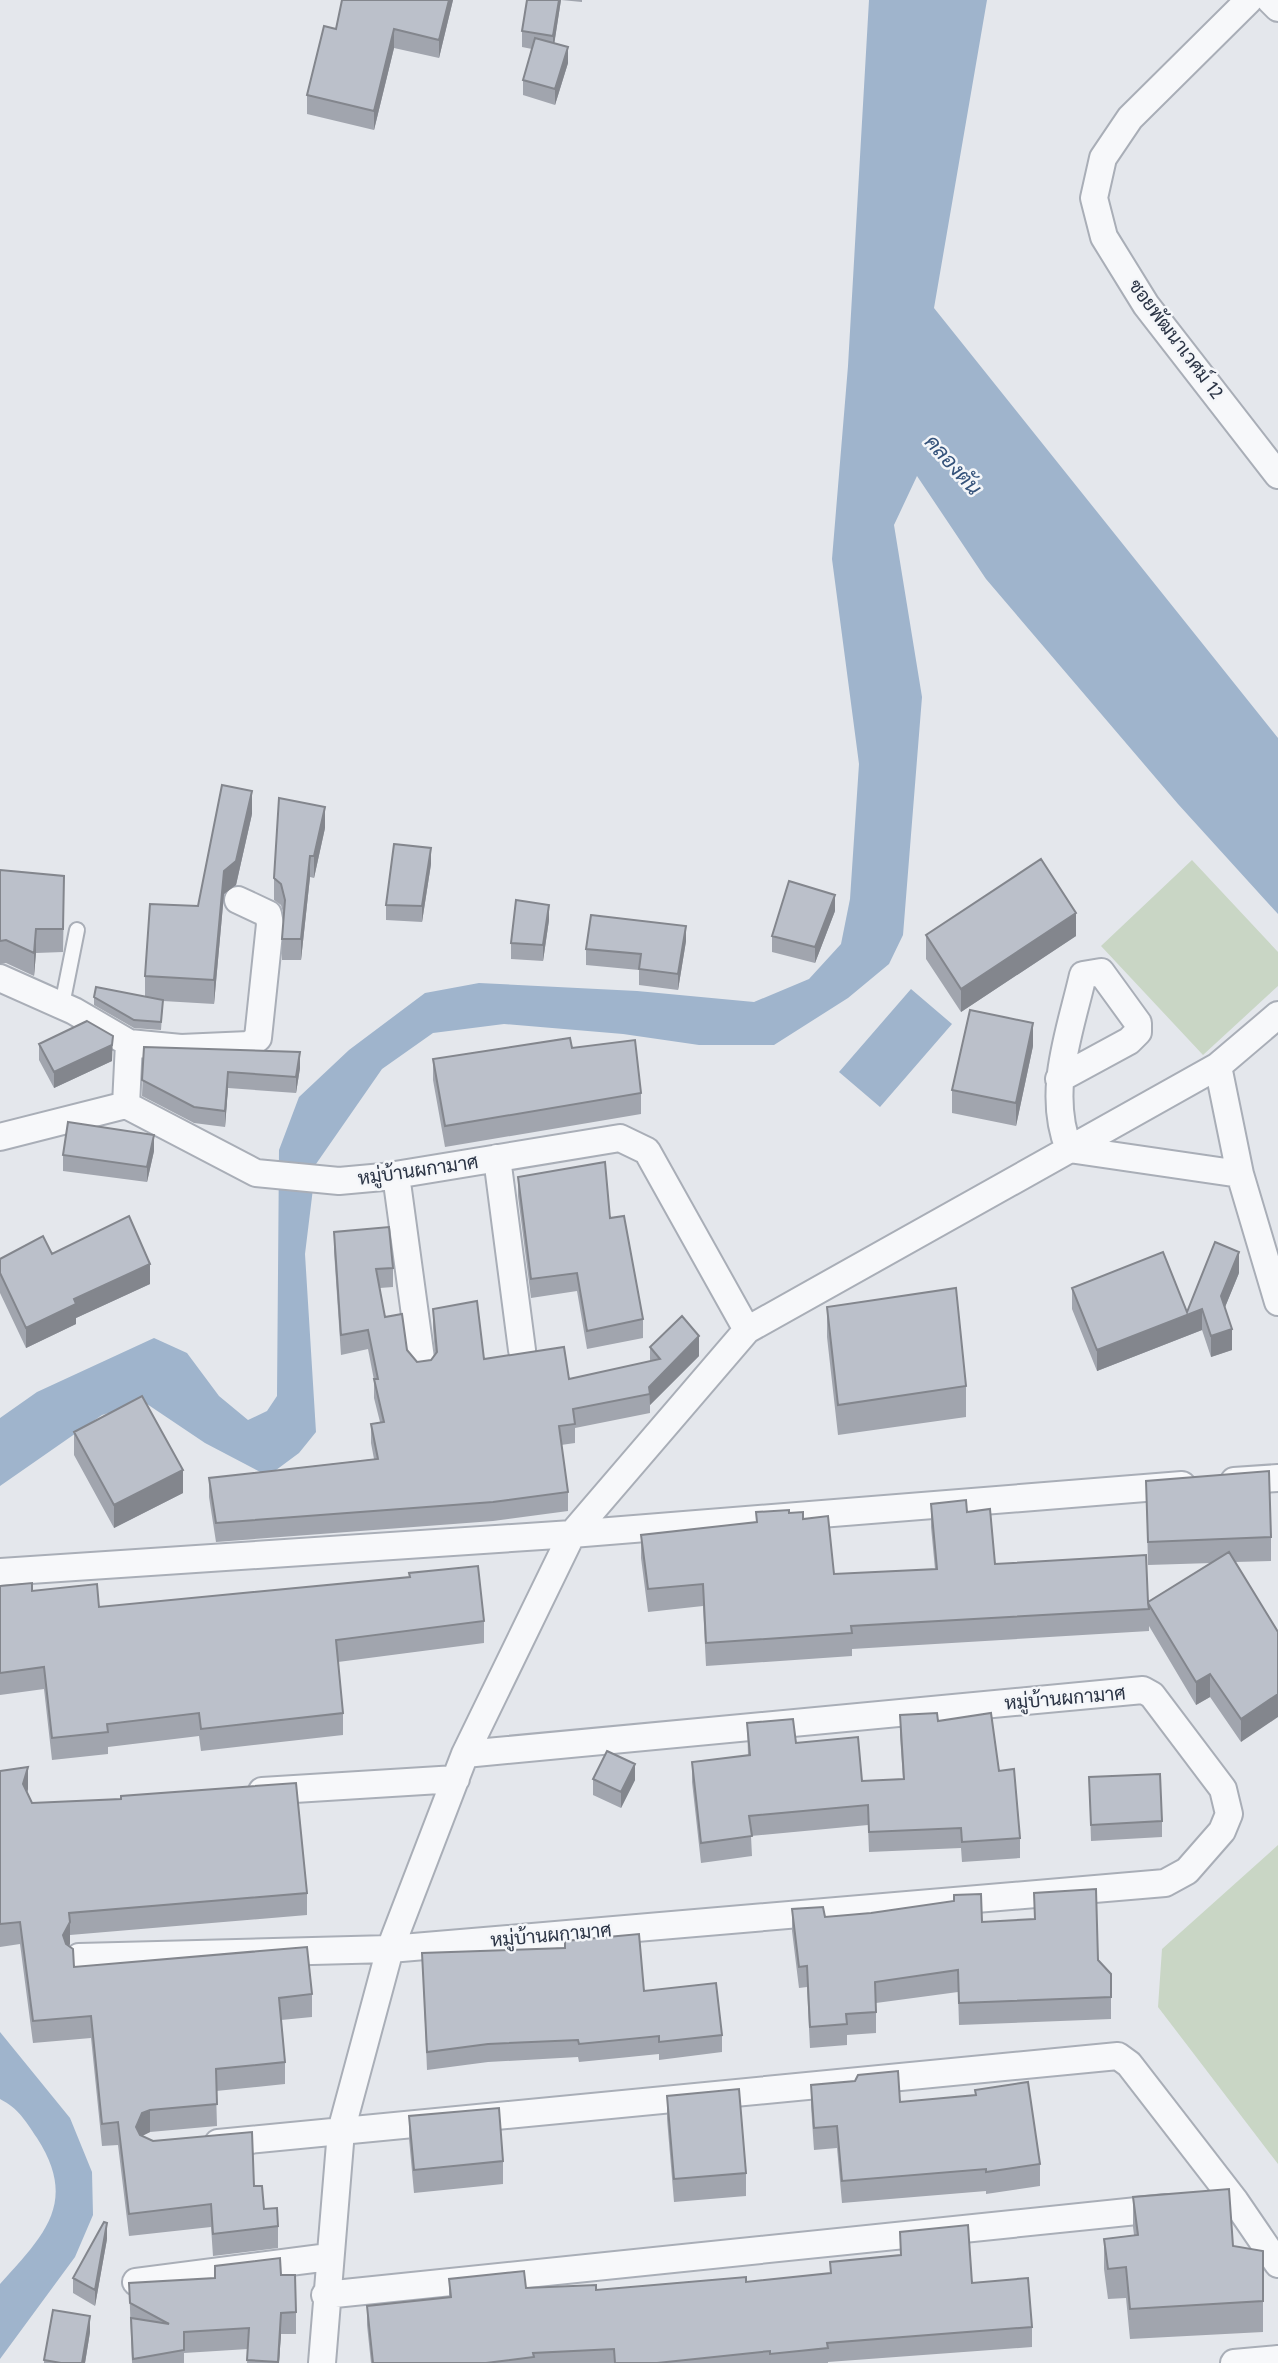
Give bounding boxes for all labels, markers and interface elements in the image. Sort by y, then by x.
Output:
street label: ซอยพัฒนาเวศม์ 12 [1124,274,1229,403]
water label: คลองตัน [919,429,987,501]
street label: หมู่บ้านผกามาศ [356,1150,480,1192]
street label: หมู่บ้านผกามาศ [1003,1681,1127,1717]
street label: หมู่บ้านผกามาศ [489,1918,613,1954]

